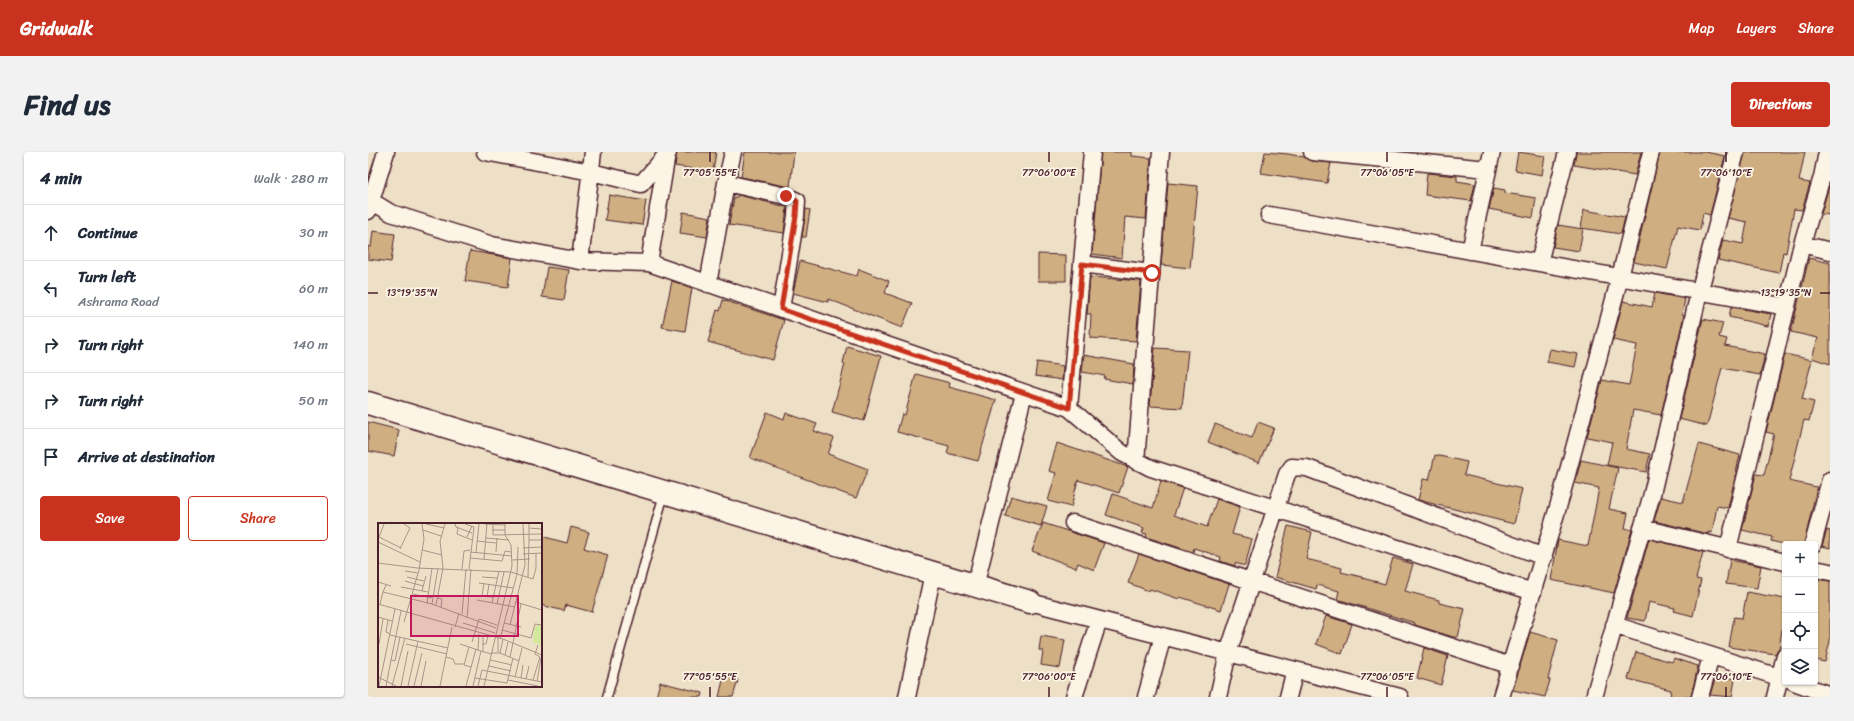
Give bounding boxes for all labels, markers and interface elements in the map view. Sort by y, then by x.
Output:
text: Gridwalk [20,12,93,45]
text: Map [1689,16,1714,41]
text: Layers [1736,16,1776,41]
text: Share [1798,16,1834,41]
text: Find us [24,80,111,129]
button: Directions [1731,82,1830,127]
text: 4 min [40,163,82,193]
text: 77°05'55"E [683,164,738,182]
text: 77°06'00"E [1022,164,1077,182]
text: 77°06'05"E [1360,164,1415,182]
text: 77°06'10"E [1700,164,1753,182]
text: Walk · 280 m [254,167,328,190]
route end [777,187,795,205]
text: Continue [78,220,138,246]
text: 30 m [299,221,328,244]
icon: ahead [40,222,62,244]
text: Turn left [78,264,136,290]
route start [1143,264,1161,282]
text: 60 m [299,277,328,300]
icon: left [40,278,62,300]
text: 13°19'35"N [387,284,438,302]
text: 13°19'35"N [1761,284,1812,302]
text: Ashrama Road [78,290,159,313]
text: Turn right [78,332,143,358]
text: 140 m [293,333,328,356]
icon: right [40,334,62,356]
text: Turn right [78,388,143,414]
text: 50 m [298,389,328,412]
icon: right [40,390,62,412]
text: Arrive at destination [78,444,215,470]
icon: arrive [40,446,62,468]
button: Save [40,496,180,541]
button: Share [188,496,328,541]
inset map [378,523,542,687]
map controls [1782,541,1818,685]
button: + [1782,541,1818,577]
button: − [1782,577,1818,613]
button: locate [1782,613,1818,649]
button: layers [1782,649,1818,685]
text: 77°05'55"E [683,668,738,686]
text: 77°06'00"E [1022,668,1077,686]
text: 77°06'05"E [1360,668,1415,686]
text: 77°06'10"E [1700,668,1753,686]

